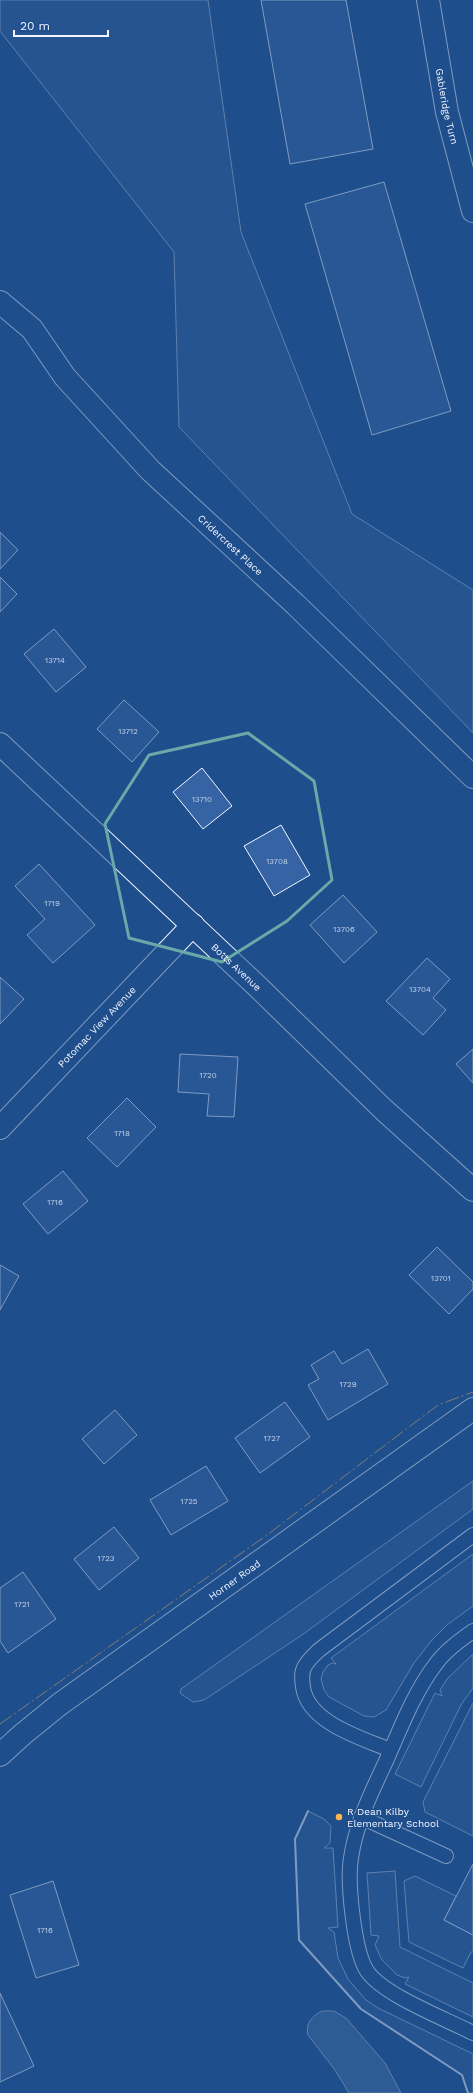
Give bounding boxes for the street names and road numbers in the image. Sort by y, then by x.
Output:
street label: Gableridge Turn [434,68,461,145]
street label: Cridercrest Place [196,512,265,577]
street label: Botts Avenue [210,941,264,993]
street label: Potomac View Avenue [55,984,138,1069]
street label: Horner Road [206,1557,262,1602]

